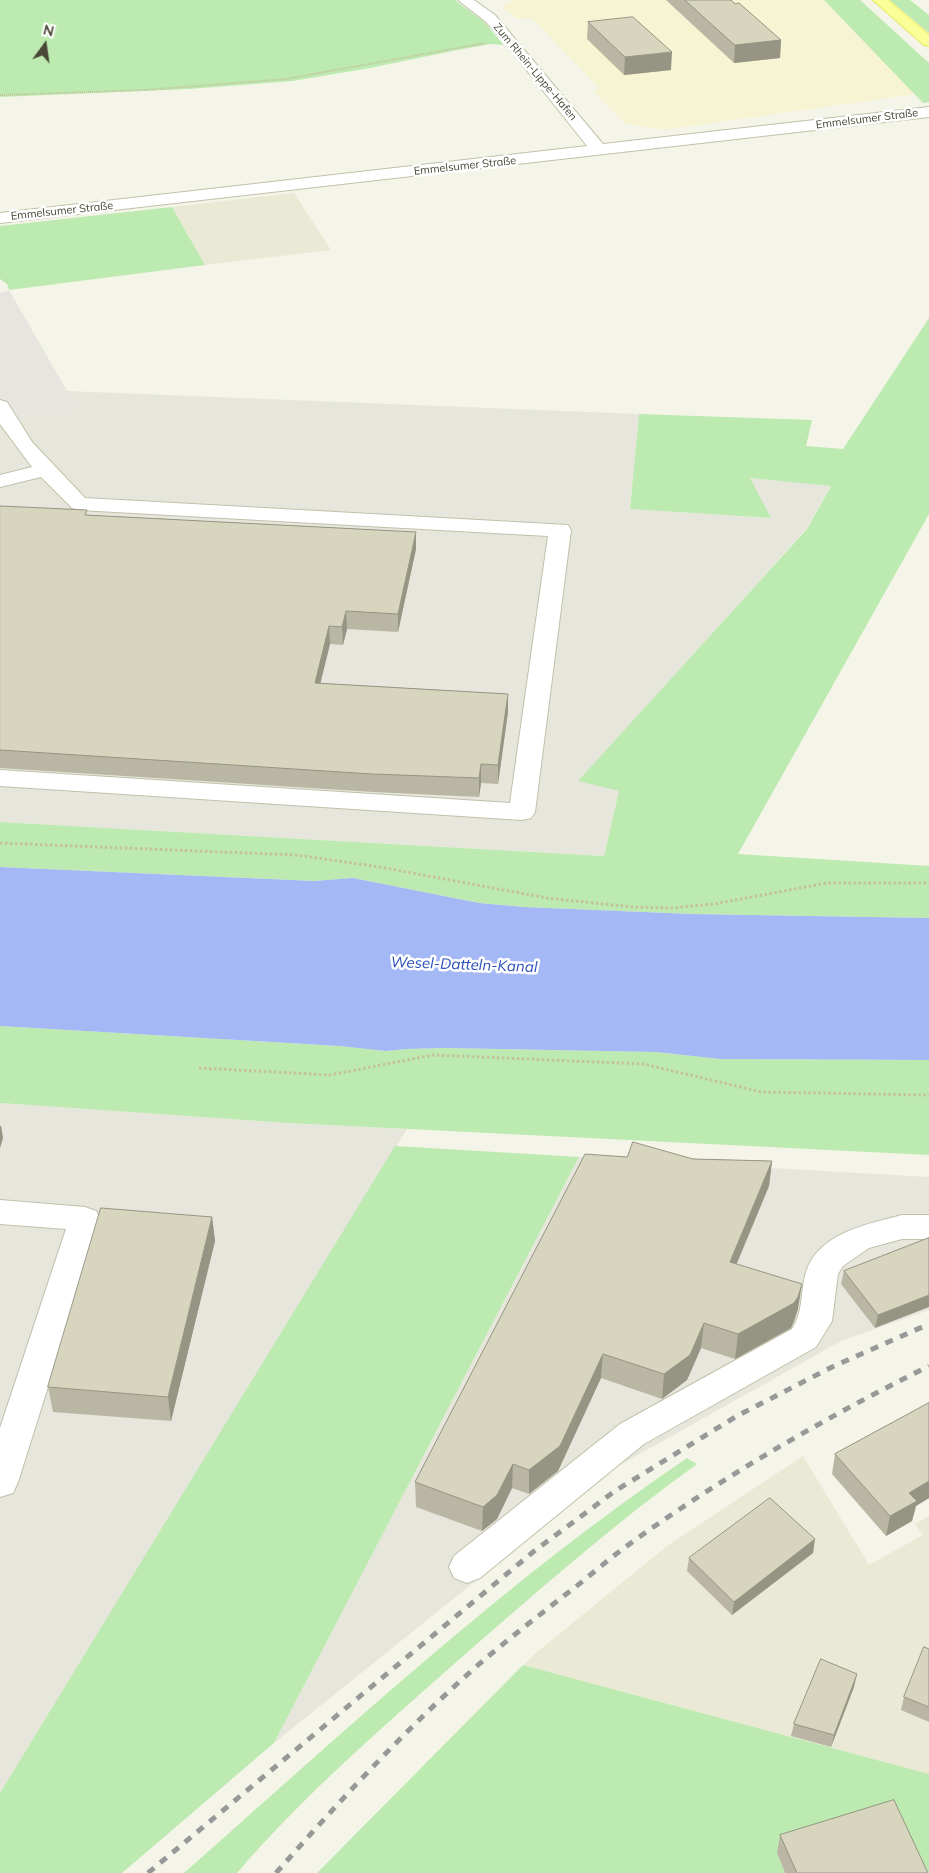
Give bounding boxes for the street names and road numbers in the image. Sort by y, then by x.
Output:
street label: Zum Rhein-Lippe-Hafen [490,21,580,123]
street label: Emmelsumer Straße [815,106,919,132]
street label: Emmelsumer Straße [413,154,517,178]
street label: Emmelsumer Straße [10,199,114,223]

